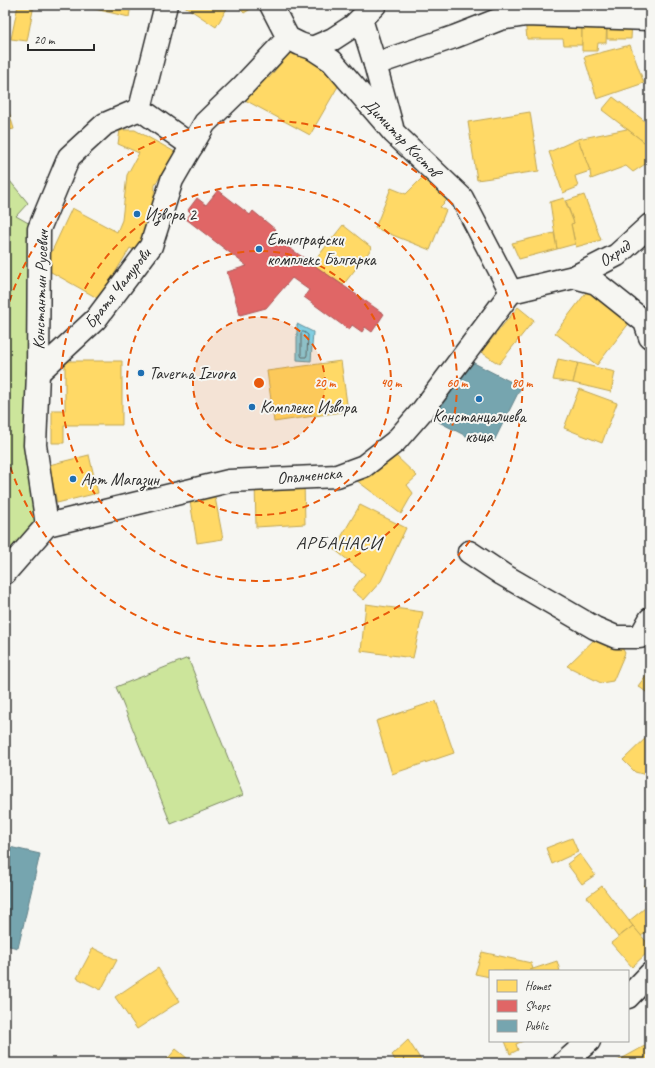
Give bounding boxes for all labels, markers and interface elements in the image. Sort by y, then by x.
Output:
scale bar [28,26,94,52]
text: 20 m [34,32,56,48]
street label: Димитър Костов [359,94,447,184]
place label: Извора 2 [145,204,198,226]
marker: Извора 2 [132,209,142,219]
street label: Константин Русевич [28,229,53,350]
place label: Етнографски комплекс Българка [267,229,377,270]
street label: Охрид [595,234,636,271]
street label: Братя Чамурови [80,243,156,333]
marker: Етнографски комплекс Българка [254,244,264,254]
place label: Taverna Izvora [149,363,237,384]
marker: Taverna Izvora [136,368,146,378]
text: 20 m [315,375,336,391]
text: 40 m [381,375,402,391]
text: 60 m [447,375,469,391]
text: 80 m [512,375,533,391]
centre of rings [252,376,266,390]
marker: Констанцалиева къща [474,394,484,404]
place label: Комплекс Извора [260,397,357,418]
marker: Комплекс Извора [247,402,257,412]
place label: Констанцалиева къща [433,406,527,447]
street label: Опълченска [276,462,343,489]
place label: Арт Магазин [81,469,160,491]
marker: Арт Магазин [68,474,78,484]
district label: АРБАНАСИ [296,531,384,555]
legend [489,970,629,1042]
text: Homes [525,978,552,994]
text: Shops [525,998,550,1014]
text: Public [525,1018,549,1034]

